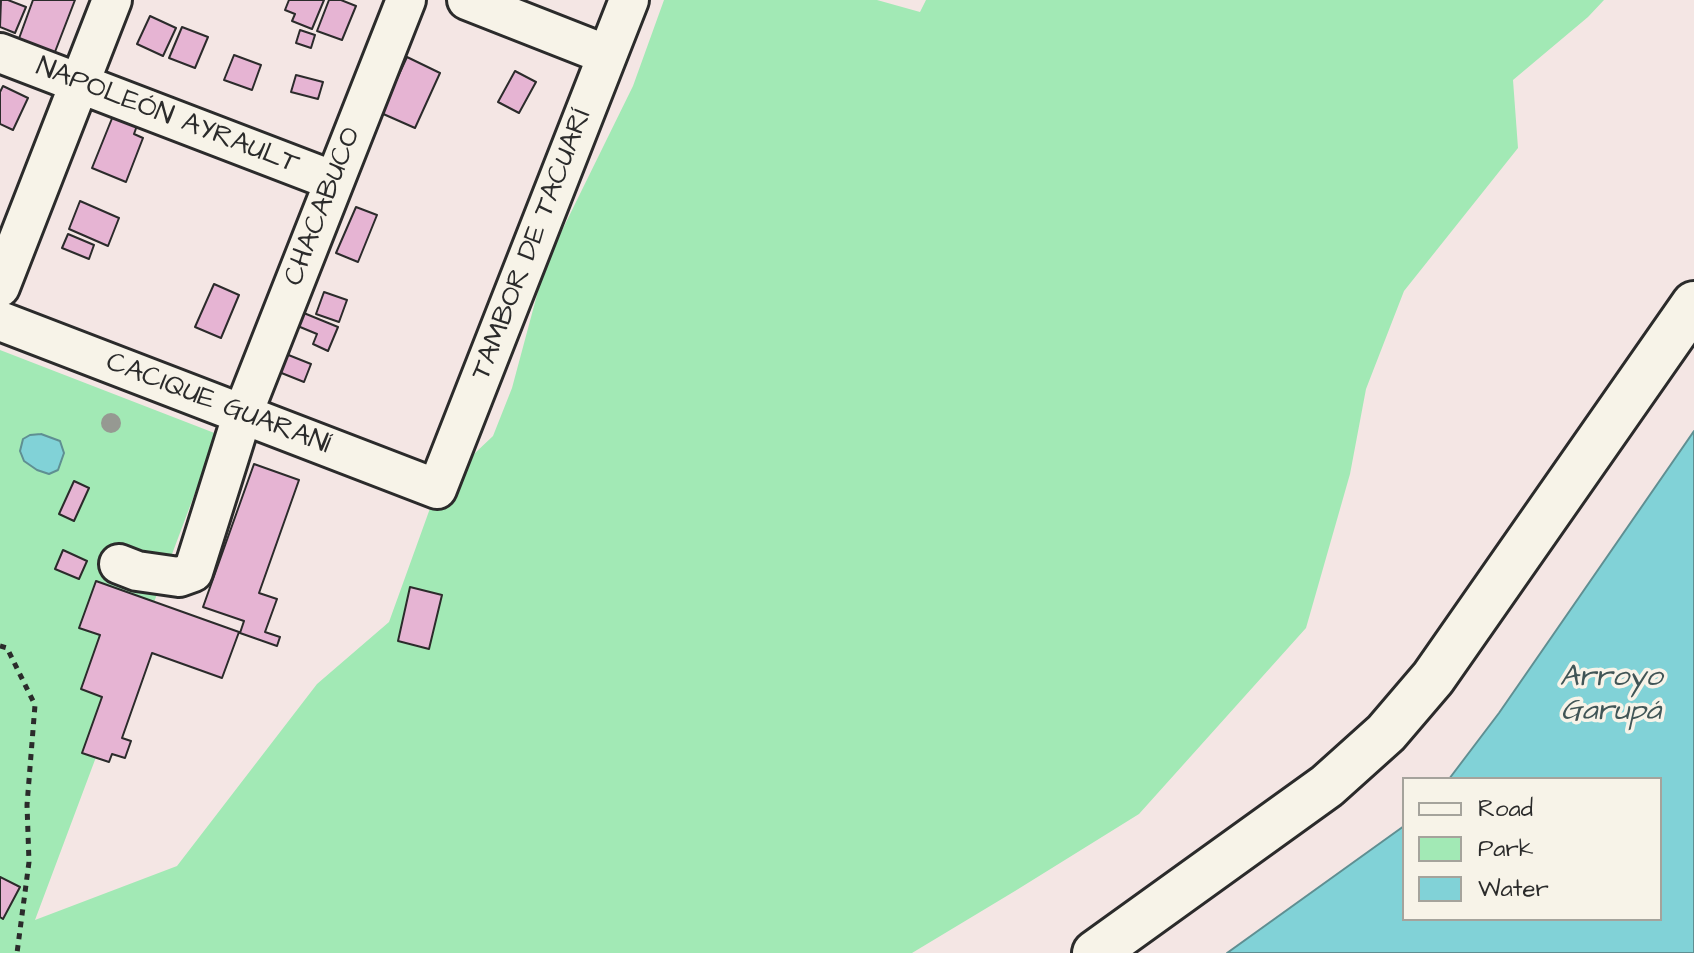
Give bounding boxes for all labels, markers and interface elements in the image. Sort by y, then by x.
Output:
street label: NAPOLEÓN AYRAULT [31,51,303,183]
street label: TAMBOR DE TACUARÍ [466,105,600,385]
street label: CHACABUCO [278,123,370,291]
street label: CACIQUE GUARANÍ [101,347,335,463]
water label: Arroyo Garupá [1560,661,1662,732]
legend [1402,777,1662,921]
text: Road [1478,792,1533,826]
text: Park [1478,832,1534,866]
text: Water [1478,872,1549,906]

